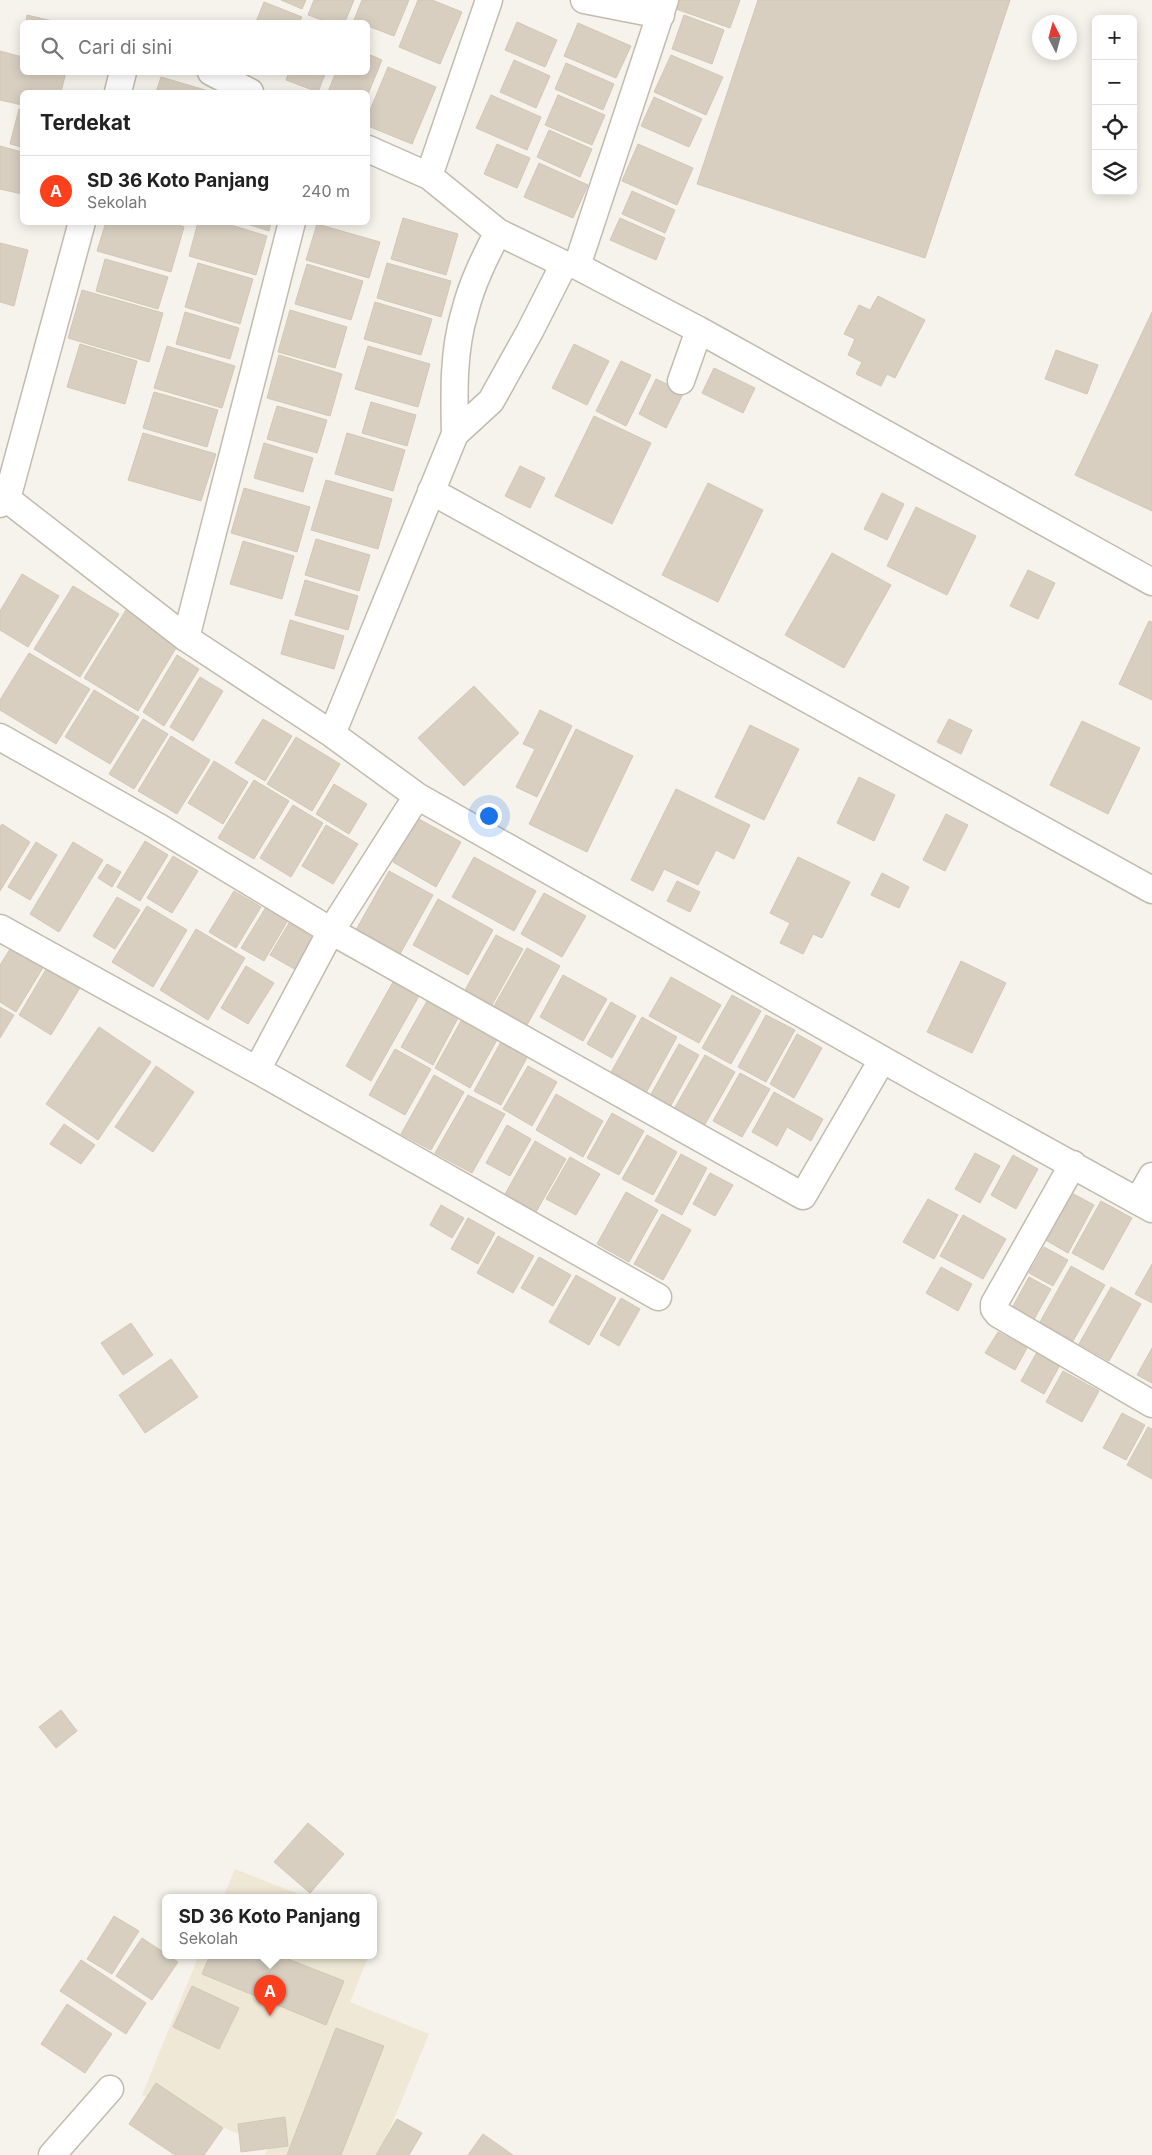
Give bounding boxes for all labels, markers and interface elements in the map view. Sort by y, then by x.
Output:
north arrow [1032,15,1077,60]
map controls [1092,15,1137,195]
button: + [1092,15,1137,60]
search box [20,20,370,75]
icon: search [38,34,66,62]
text: Cari di sini [78,36,172,59]
button: − [1092,60,1137,105]
button: locate [1092,105,1137,150]
text: Terdekat [40,110,131,135]
button: layers [1092,150,1137,195]
text: SD 36 Koto Panjang [87,169,269,192]
text: A [50,181,62,201]
text: 240 m [302,181,350,201]
text: Sekolah [87,192,147,212]
your location [476,803,502,829]
popup [162,1894,377,1959]
text: SD 36 Koto Panjang [178,1905,361,1928]
text: Sekolah [178,1928,238,1948]
pin: A [254,1975,286,2016]

